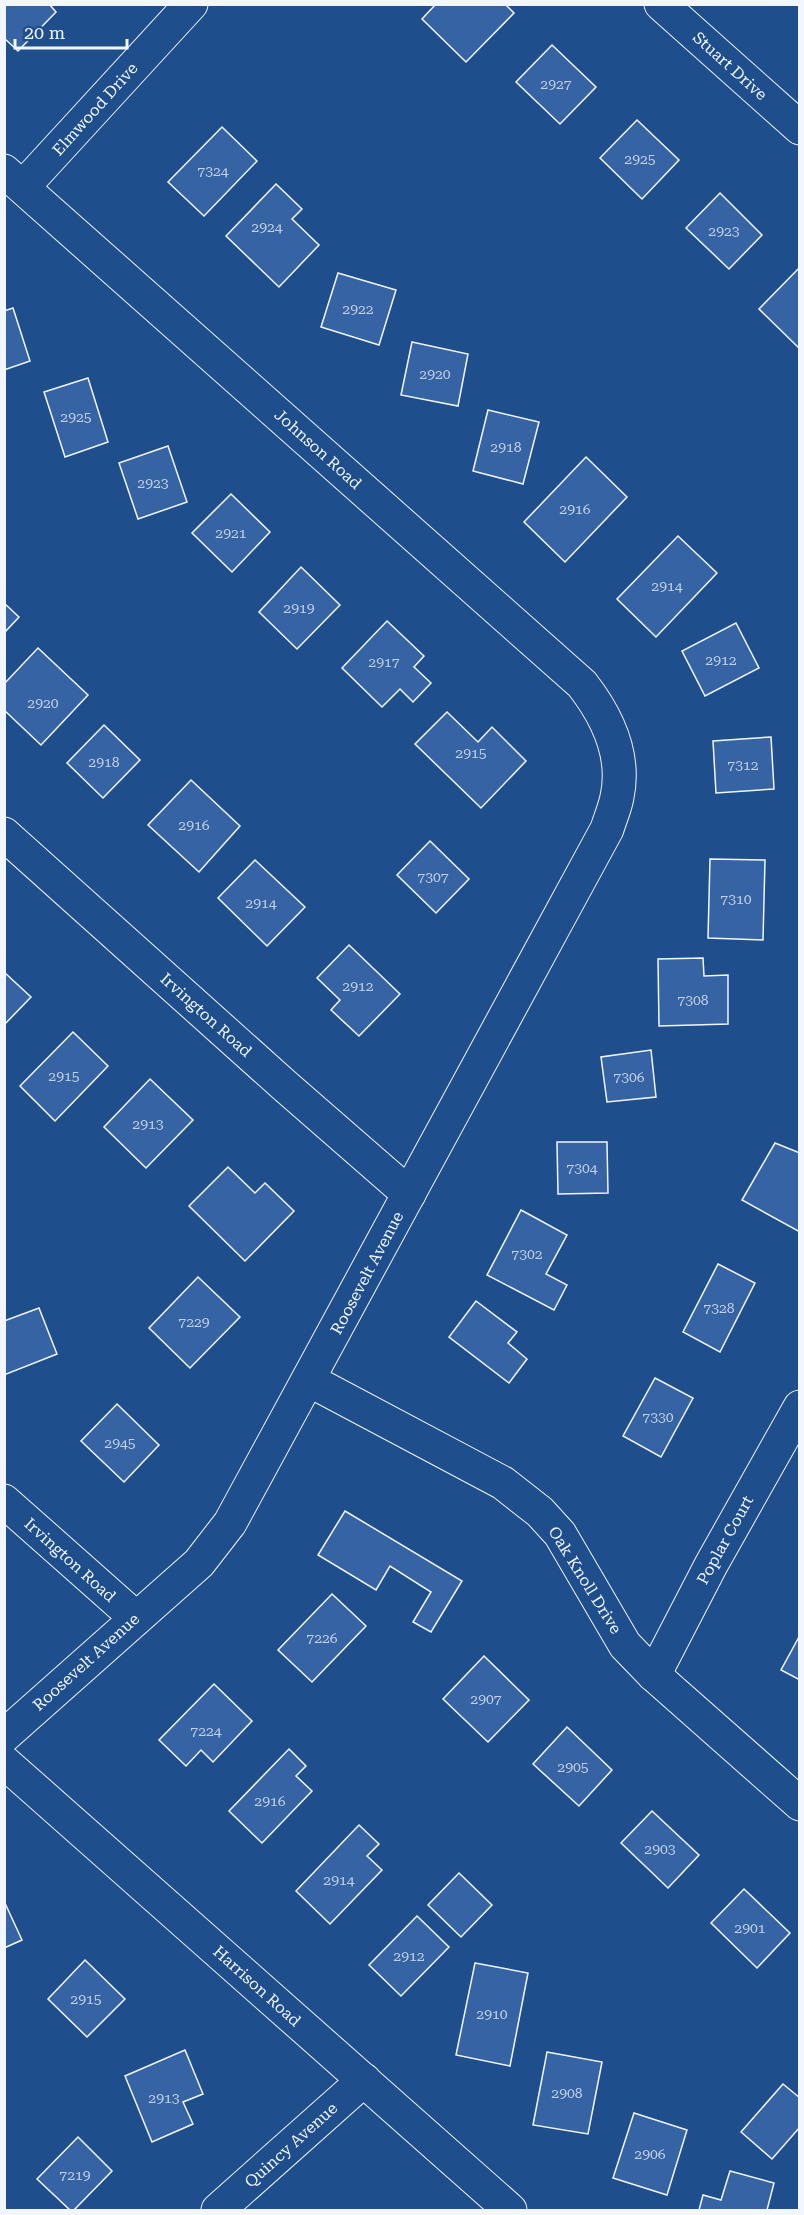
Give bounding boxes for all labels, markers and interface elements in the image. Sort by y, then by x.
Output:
scale bar [15,12,128,50]
text: 20 m [24,22,65,43]
street label: Stuart Drive [689,28,771,104]
street label: Elmwood Drive [48,59,142,159]
house number: 2927 [540,76,572,92]
house number: 2925 [624,151,656,167]
house number: 7324 [197,163,229,179]
house number: 2924 [251,219,283,235]
house number: 2923 [708,223,740,239]
house number: 2922 [342,301,374,317]
house number: 2920 [419,366,451,382]
street label: Johnson Road [271,405,365,493]
house number: 2925 [60,409,92,425]
house number: 2918 [490,439,522,455]
house number: 2923 [137,475,169,491]
house number: 2916 [559,501,591,517]
house number: 2921 [215,525,247,541]
house number: 2914 [651,578,683,594]
house number: 2919 [283,600,315,616]
house number: 2912 [705,652,737,668]
house number: 2917 [368,654,400,670]
house number: 2920 [27,695,59,711]
house number: 2915 [455,745,487,761]
house number: 2918 [88,754,120,770]
house number: 7312 [727,757,759,773]
house number: 2916 [178,817,210,833]
house number: 7307 [417,869,449,885]
house number: 7310 [720,891,752,907]
house number: 2914 [245,895,277,911]
street label: Irvington Road [156,969,256,1061]
house number: 2912 [342,978,374,994]
house number: 7308 [677,992,709,1008]
house number: 2915 [48,1068,80,1084]
house number: 7306 [613,1069,645,1085]
house number: 2913 [132,1116,164,1132]
house number: 7304 [566,1160,598,1176]
street label: Roosevelt Avenue [327,1208,408,1338]
house number: 7302 [511,1246,543,1262]
house number: 7328 [703,1300,735,1316]
house number: 7229 [178,1314,210,1330]
house number: 7330 [642,1409,674,1425]
house number: 2945 [104,1435,136,1451]
street label: Poplar Court [693,1492,757,1588]
street label: Irvington Road [20,1514,120,1606]
street label: Oak Knoll Drive [544,1523,626,1637]
street label: Roosevelt Avenue [29,1609,143,1715]
house number: 7226 [306,1630,338,1646]
house number: 2907 [470,1691,502,1707]
house number: 7224 [190,1723,222,1739]
house number: 2905 [557,1759,589,1775]
house number: 2916 [254,1793,286,1809]
house number: 2903 [644,1841,676,1857]
house number: 2914 [323,1872,355,1888]
house number: 2901 [734,1920,766,1936]
street label: Harrison Road [209,1942,305,2030]
house number: 2912 [393,1948,425,1964]
house number: 2915 [70,1991,102,2007]
house number: 2910 [476,2006,508,2022]
house number: 2908 [551,2085,583,2101]
house number: 2913 [148,2090,180,2106]
street label: Quincy Avenue [241,2098,341,2192]
house number: 2906 [634,2146,666,2162]
house number: 7219 [59,2167,91,2183]

